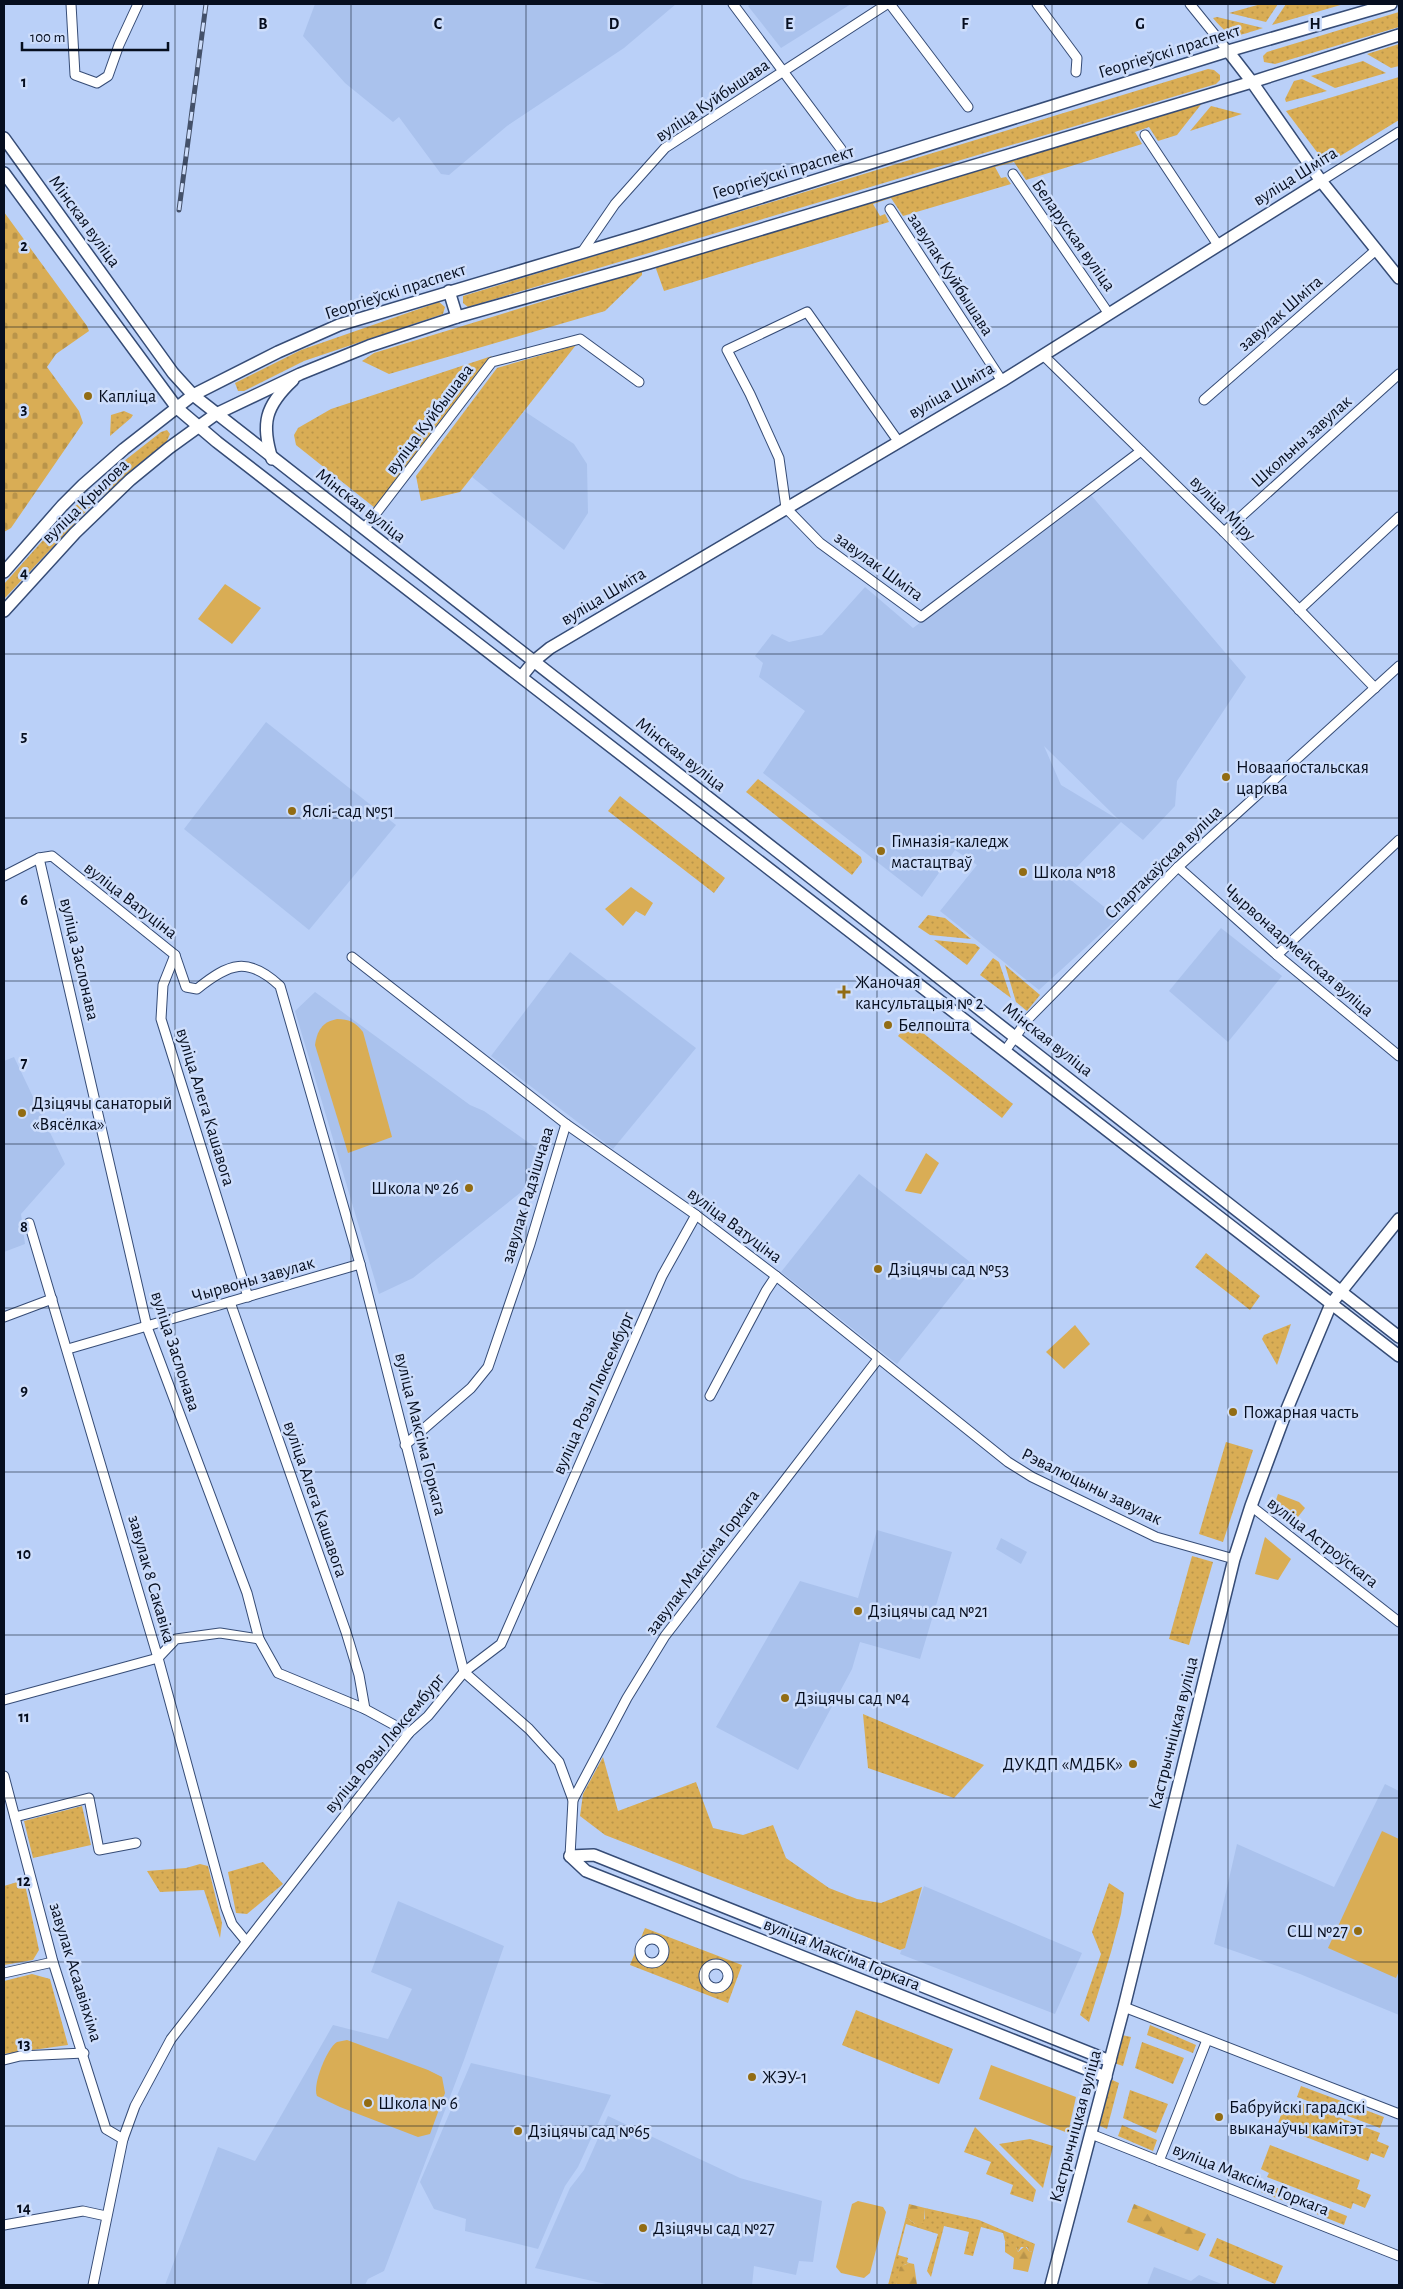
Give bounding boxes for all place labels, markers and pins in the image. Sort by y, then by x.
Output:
place label: Капліца [98,388,156,406]
marker: Капліца [82,390,94,402]
place label: Новаапостальская царква [1236,759,1369,798]
marker: Новаапостальская царква [1220,771,1232,783]
place label: Яслі-сад №51 [302,803,394,821]
marker: Яслі-сад №51 [286,805,298,817]
place label: Гімназія-каледж мастацтваў [891,833,1009,872]
marker: Гімназія-каледж мастацтваў [875,845,887,857]
place label: Школа №18 [1033,864,1116,882]
marker: Школа №18 [1017,866,1029,878]
place label: Жаночая кансультацыя № 2 [855,974,984,1013]
marker: Жаночая кансультацыя № 2 [837,985,851,999]
place label: Белпошта [898,1017,970,1035]
marker: Белпошта [882,1019,894,1031]
place label: Дзіцячы санаторый «Вясёлка» [32,1095,172,1134]
marker: Дзіцячы санаторый «Вясёлка» [16,1107,28,1119]
place label: Школа № 26 [371,1180,459,1198]
marker: Школа № 26 [463,1182,475,1194]
place label: Дзіцячы сад №53 [888,1261,1009,1279]
marker: Дзіцячы сад №53 [872,1263,884,1275]
place label: Пожарная часть [1243,1404,1359,1422]
marker: Пожарная часть [1227,1406,1239,1418]
place label: Дзіцячы сад №21 [868,1603,989,1621]
marker: Дзіцячы сад №21 [852,1605,864,1617]
place label: Дзіцячы сад №4 [795,1690,910,1708]
marker: Дзіцячы сад №4 [779,1692,791,1704]
place label: ДУКДП «МДБК» [1003,1756,1123,1774]
marker: ДУКДП «МДБК» [1127,1758,1139,1770]
place label: СШ №27 [1287,1923,1348,1941]
marker: СШ №27 [1352,1925,1364,1937]
place label: ЖЭУ-1 [762,2069,807,2087]
marker: ЖЭУ-1 [746,2071,758,2083]
place label: Школа № 6 [378,2095,458,2113]
marker: Школа № 6 [362,2097,374,2109]
place label: Бабруйскі гарадскі выканаўчы камітэт [1229,2098,1366,2138]
marker: Бабруйскі гарадскі выканаўчы камітэт [1213,2111,1225,2123]
place label: Дзіцячы сад №65 [528,2123,650,2141]
marker: Дзіцячы сад №65 [512,2125,524,2137]
place label: Дзіцячы сад №27 [653,2220,775,2238]
marker: Дзіцячы сад №27 [637,2222,649,2234]

